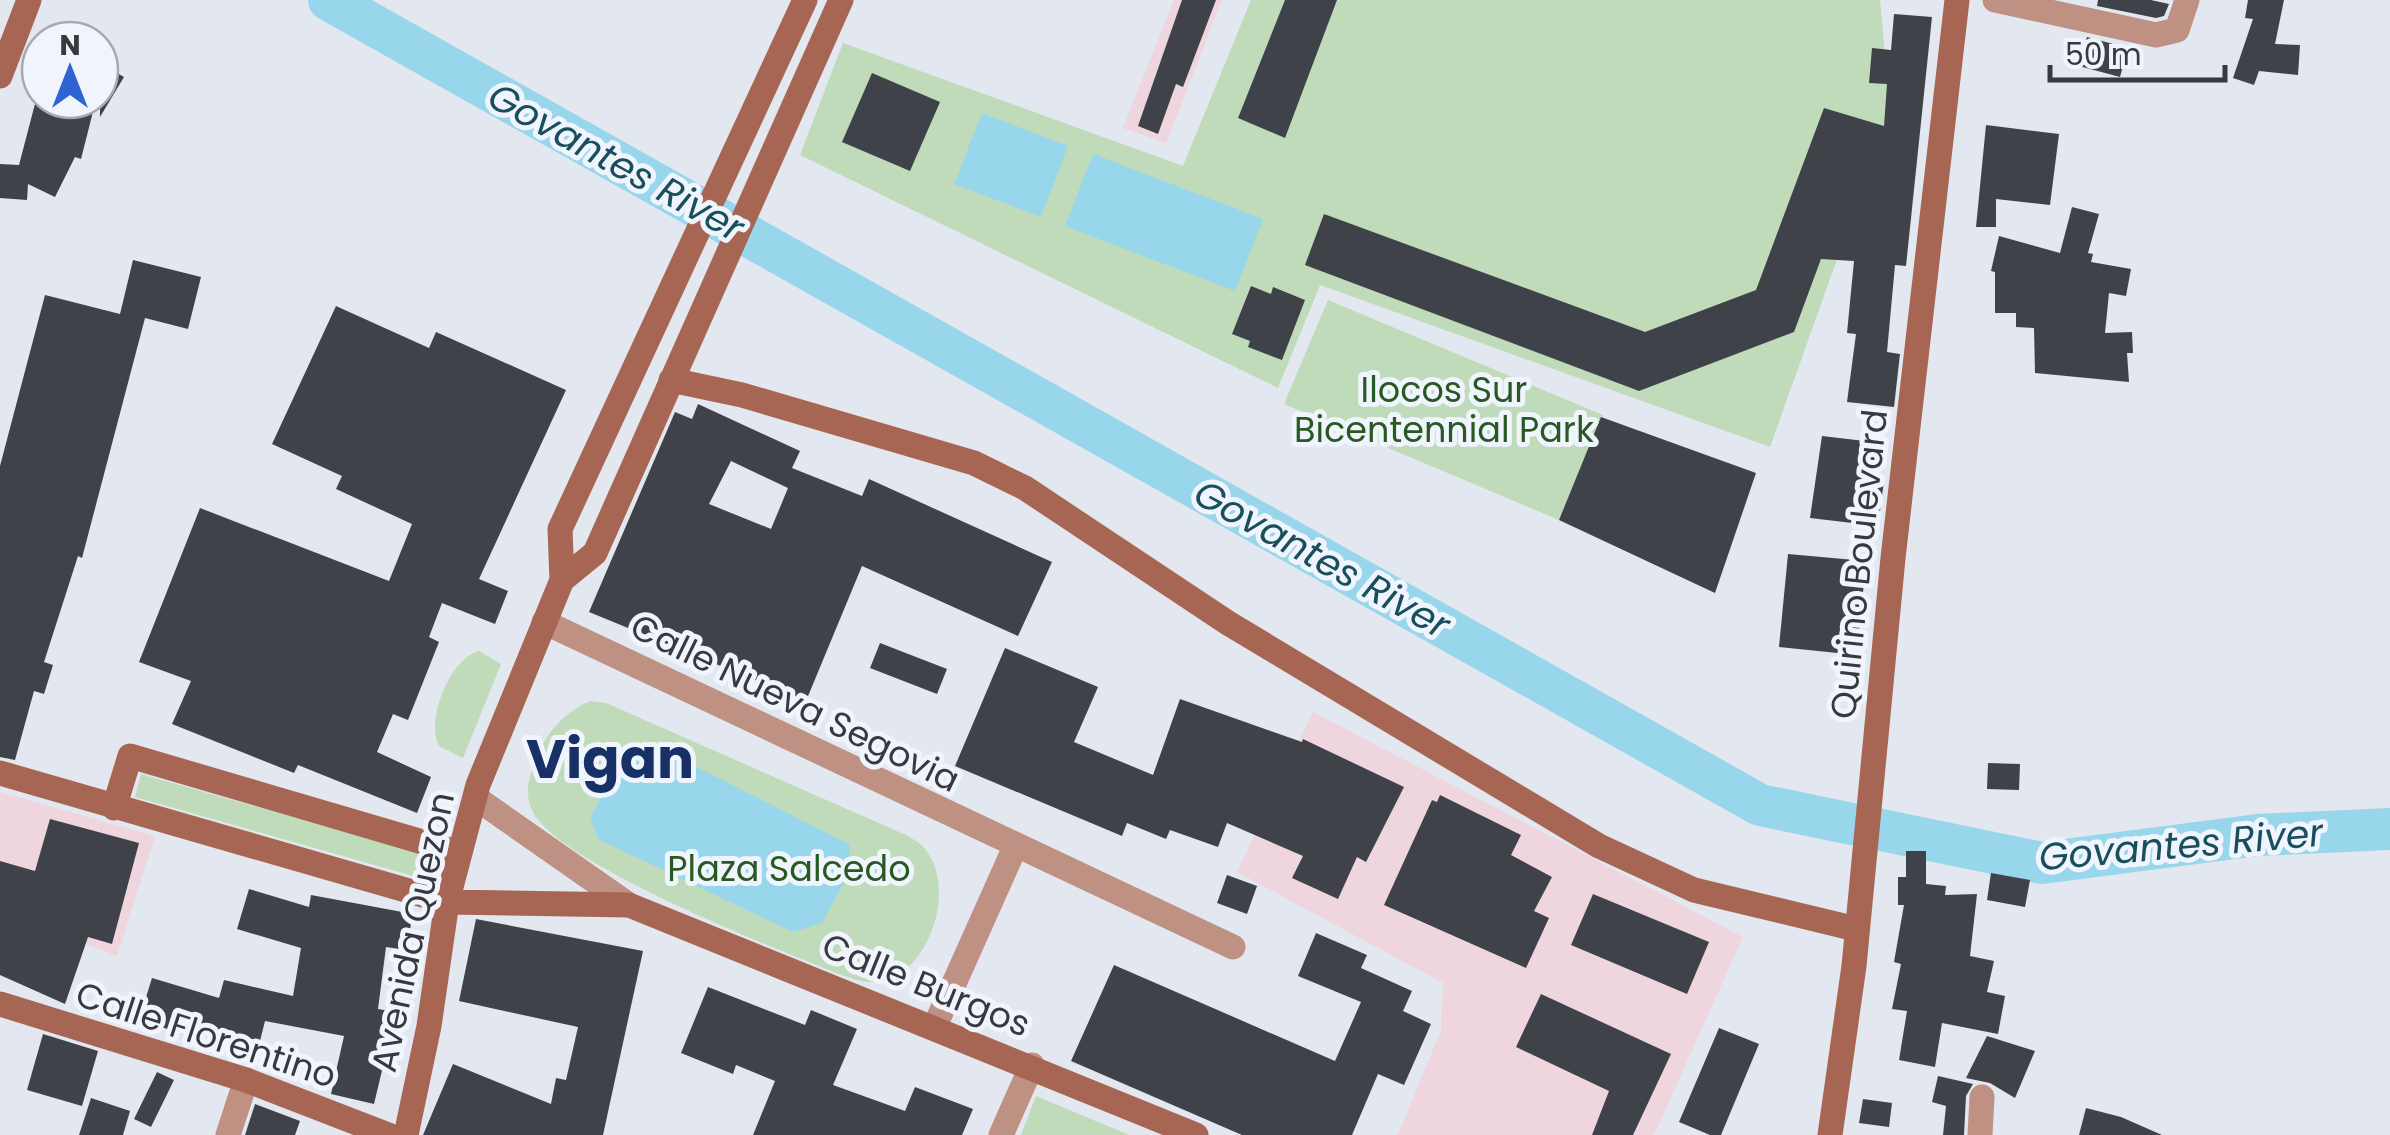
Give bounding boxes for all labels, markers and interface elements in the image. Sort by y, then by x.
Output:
north arrow [20,20,120,120]
scale bar [2050,20,2225,82]
text: N [59,26,81,65]
text: 50 m [2065,33,2142,76]
water label: Govantes River [479,69,755,254]
park label: Ilocos Sur Bicentennial Park [1294,365,1594,454]
street label: Quirino Boulevard [1818,407,1899,721]
water label: Govantes River [1185,466,1461,651]
street label: Calle Nueva Segovia [622,602,968,804]
district label: Vigan [526,720,694,797]
street label: Avenida Quezon [359,787,466,1076]
water label: Govantes River [2037,806,2326,883]
park label: Plaza Salcedo [667,844,911,893]
street label: Calle Burgos [815,921,1037,1048]
street label: Calle Florentino [70,969,343,1100]

